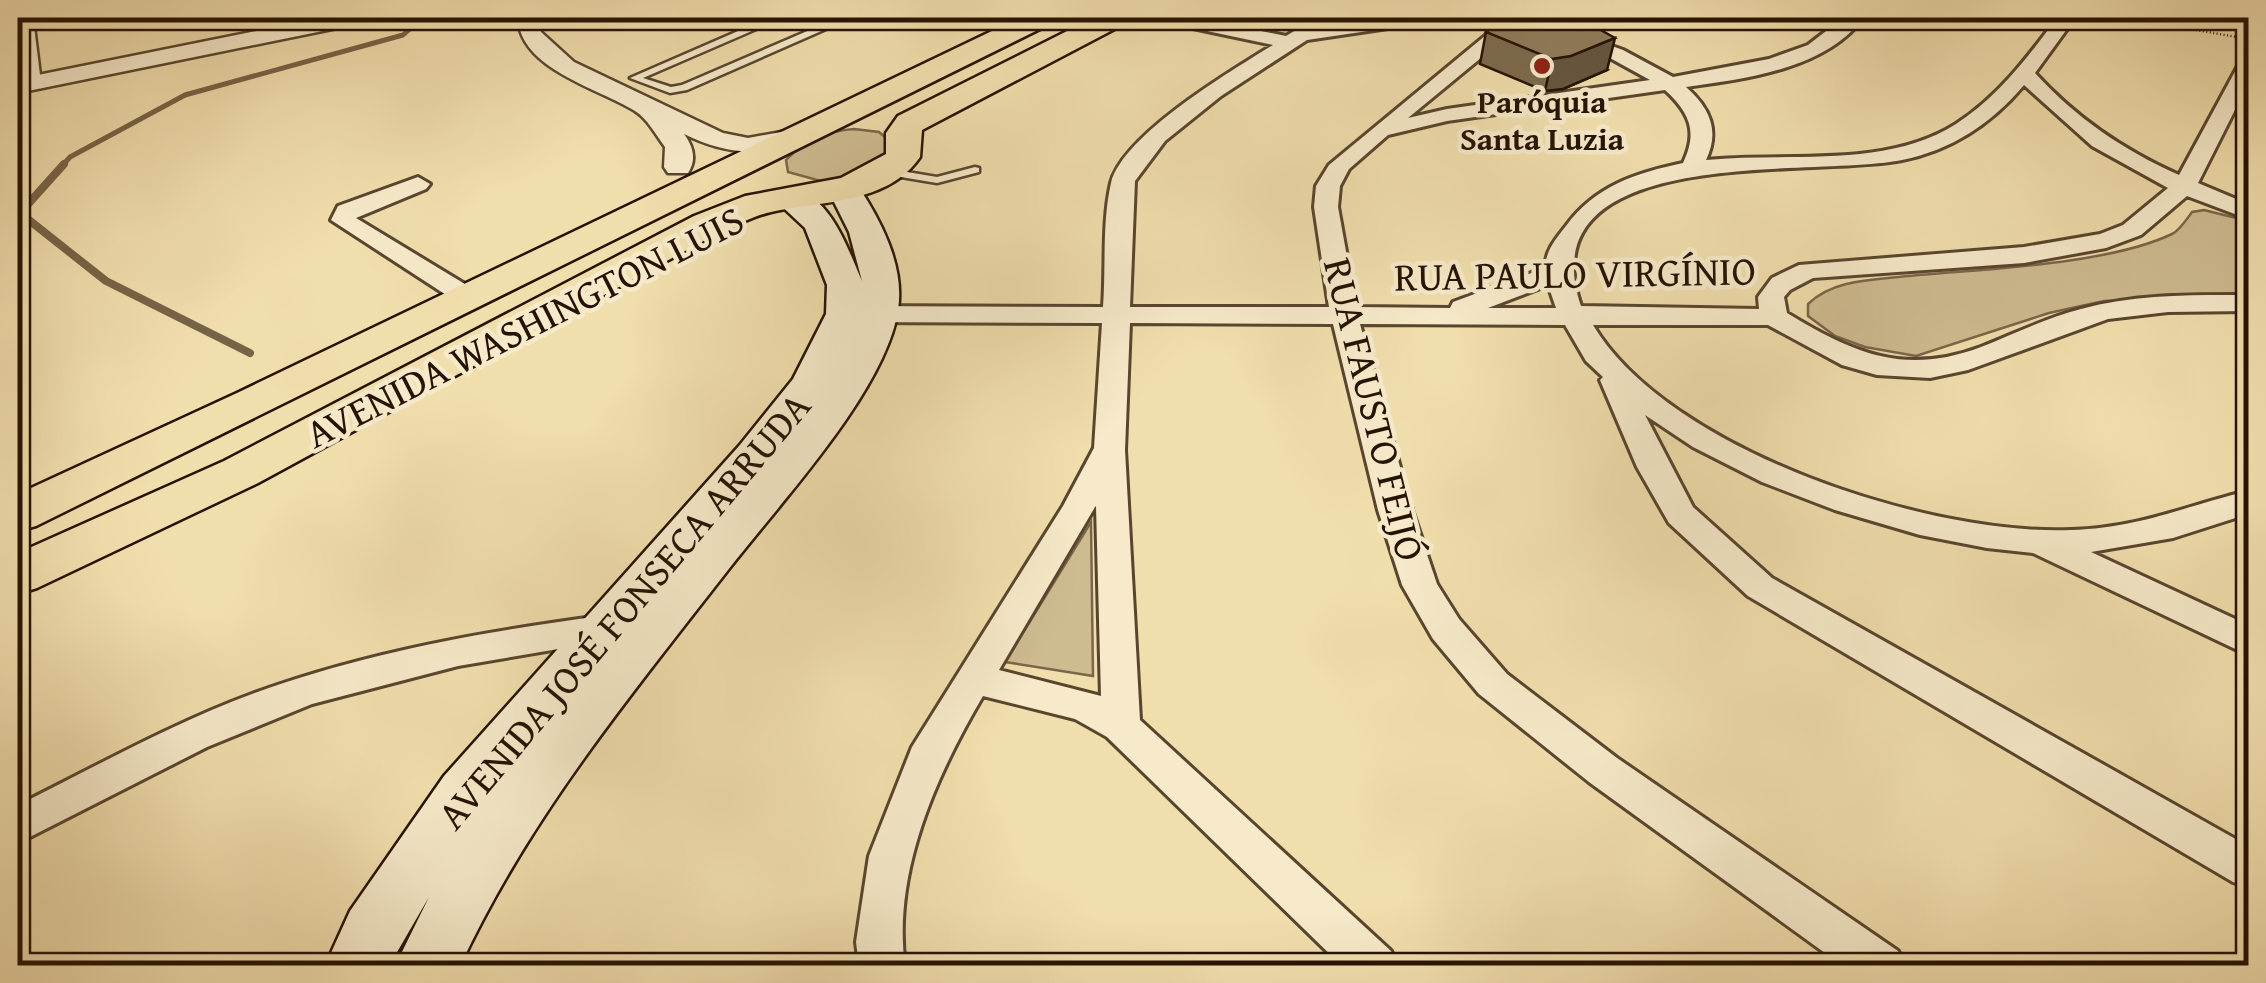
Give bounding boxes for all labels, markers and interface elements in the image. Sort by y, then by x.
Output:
marker: Paróquia Santa Luzia [1531,55,1553,77]
place label: Paróquia Santa Luzia [1460,78,1625,162]
street label: AVENIDA WASHINGTON LUIS [295,190,753,462]
street label: RUA PAULO VIRGÍNIO [1394,240,1756,306]
street label: RUA FAUSTO FEIJÓ [1309,251,1441,567]
street label: AVENIDA JOSÉ FONSECA ARRUDA [422,378,824,842]

